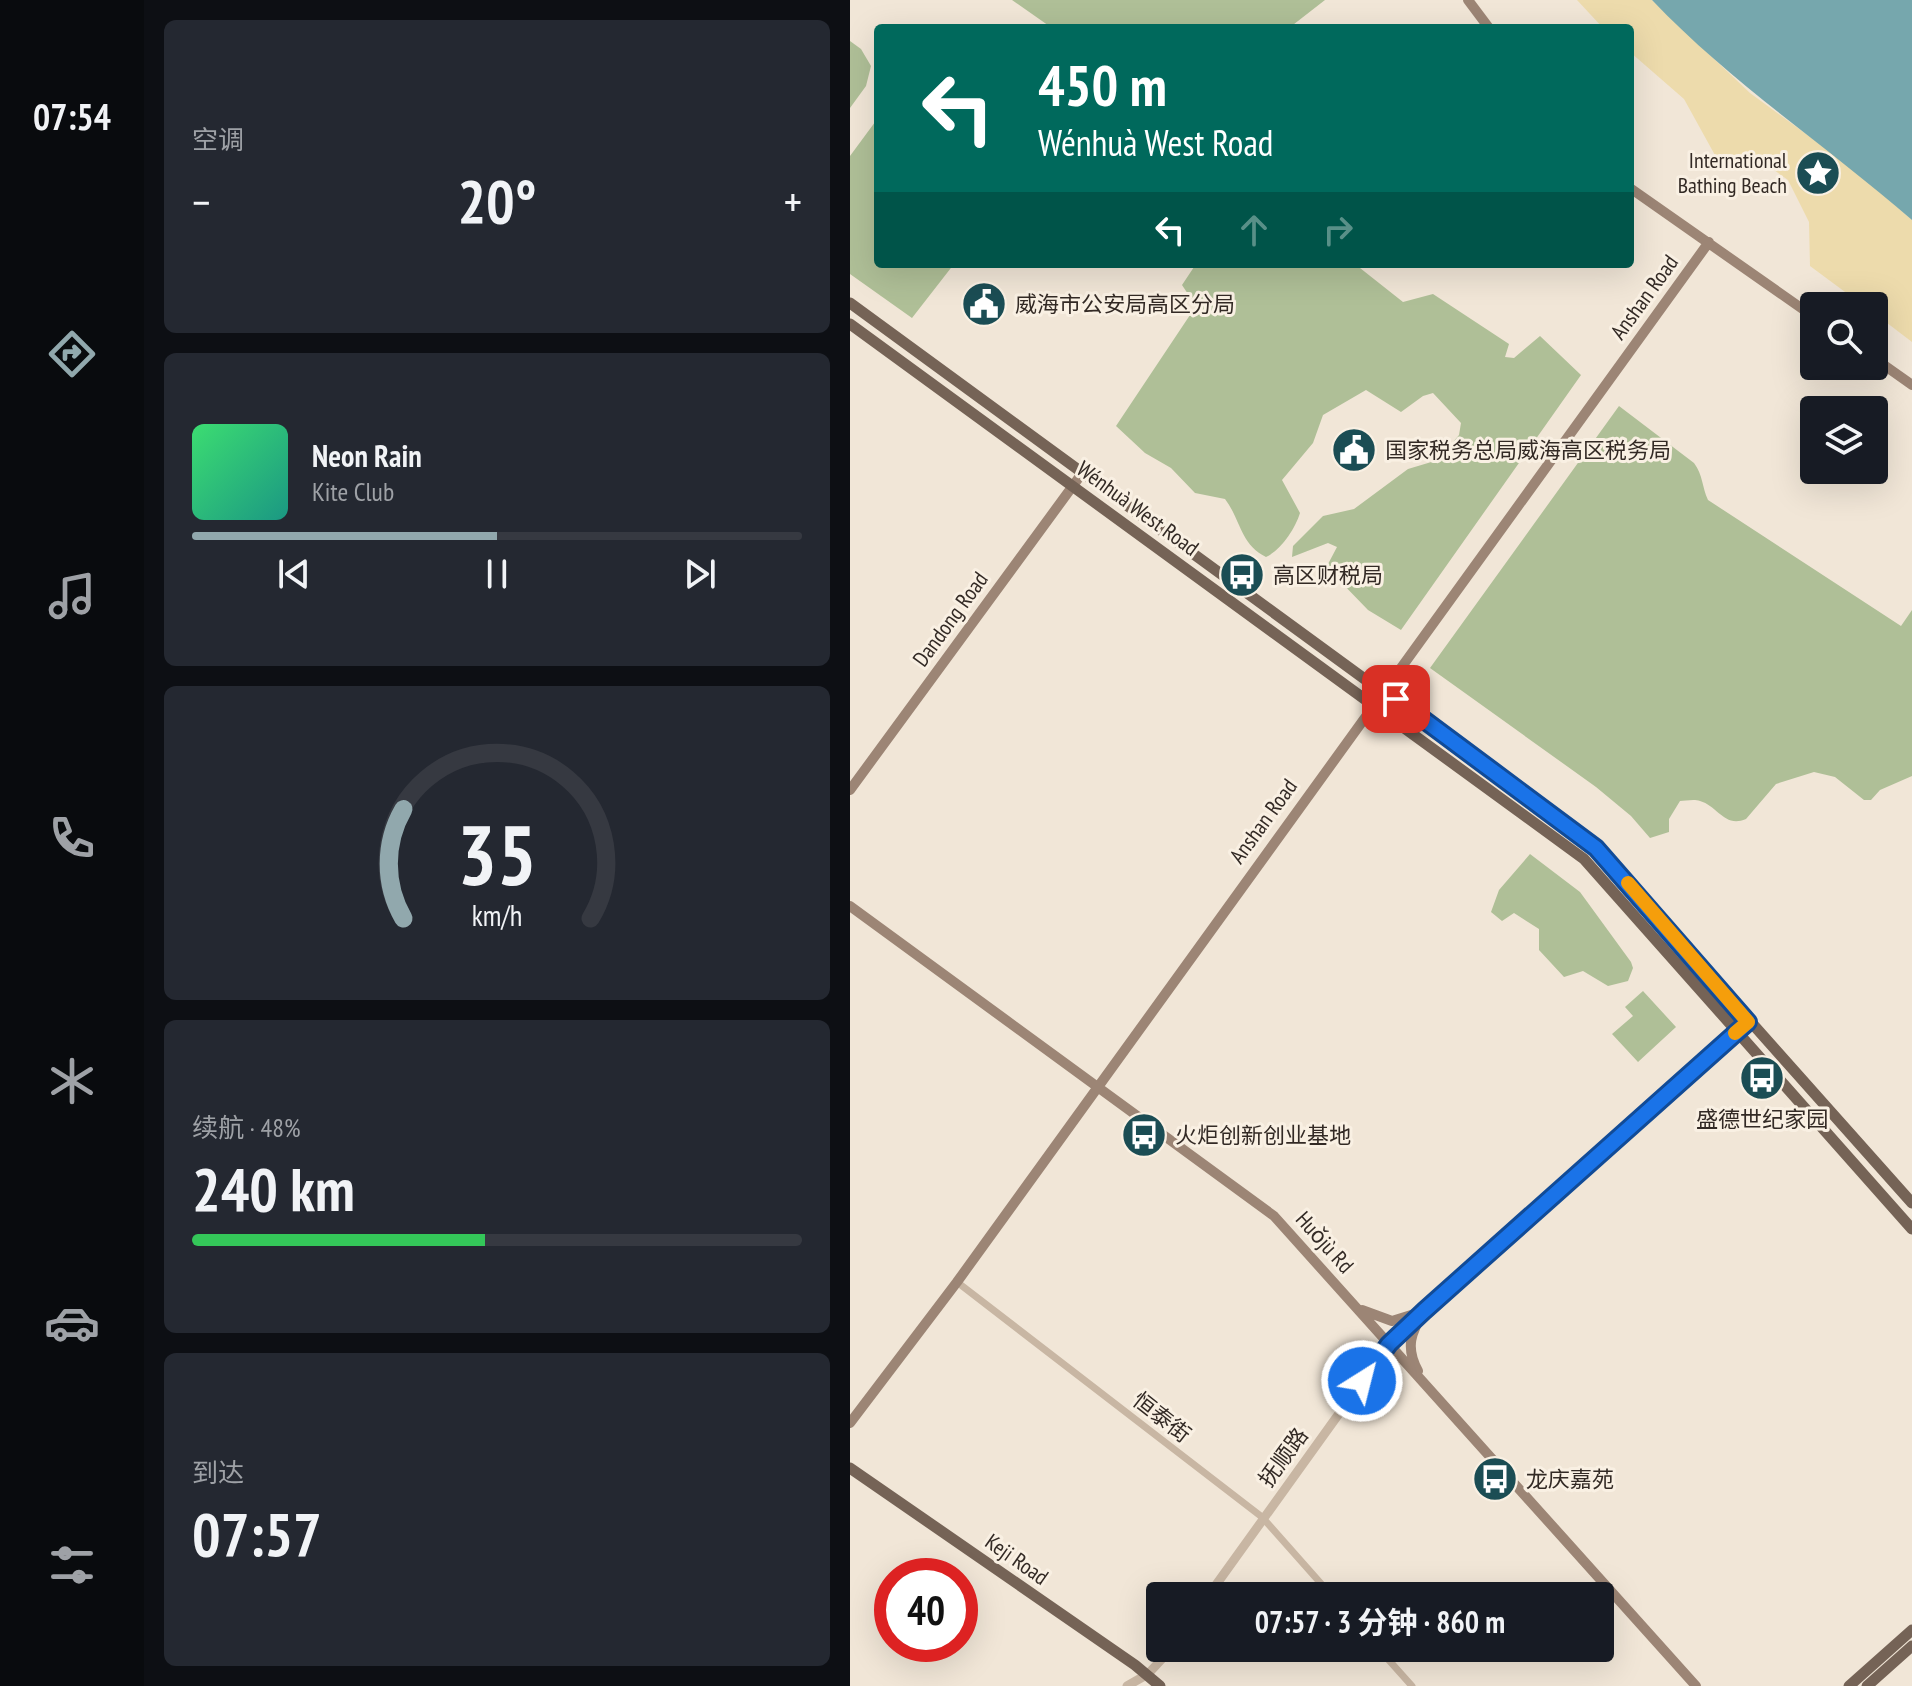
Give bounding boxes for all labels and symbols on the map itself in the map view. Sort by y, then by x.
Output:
place label: International Bathing Beach [1678,146,1788,199]
place icon: International Bathing Beach [1794,149,1842,197]
street label: Anshan Road [1604,249,1684,345]
public building icon: 威海市公安局高区分局 [960,280,1008,328]
place label: 威海市公安局高区分局 [1015,290,1235,318]
public building icon: 国家税务总局威海高区税务局 [1330,426,1378,474]
place label: 国家税务总局威海高区税务局 [1385,436,1671,464]
street label: Wénhuà West Road [1072,454,1204,562]
bus stop icon: 高区财税局 [1218,551,1266,599]
place label: 高区财税局 [1273,561,1383,589]
street label: Dandong Road [906,566,994,672]
pin [1362,665,1430,733]
street label: Anshan Road [1223,773,1303,869]
bus stop icon: 盛德世纪家园 [1738,1054,1786,1102]
place label: 盛德世纪家园 [1696,1105,1828,1133]
bus stop icon: 火炬创新创业基地 [1120,1111,1168,1159]
place label: 火炬创新创业基地 [1175,1121,1351,1149]
street label: Huǒjù Rd [1290,1205,1360,1279]
position arrow [1320,1339,1404,1423]
street label: 恒泰街 [1127,1386,1197,1448]
street label: 抚顺路 [1252,1422,1314,1492]
bus stop icon: 龙庆嘉苑 [1471,1455,1519,1503]
place label: 龙庆嘉苑 [1526,1465,1614,1493]
street label: Keji Road [980,1527,1054,1591]
speed limit sign: 40 [874,1558,978,1662]

